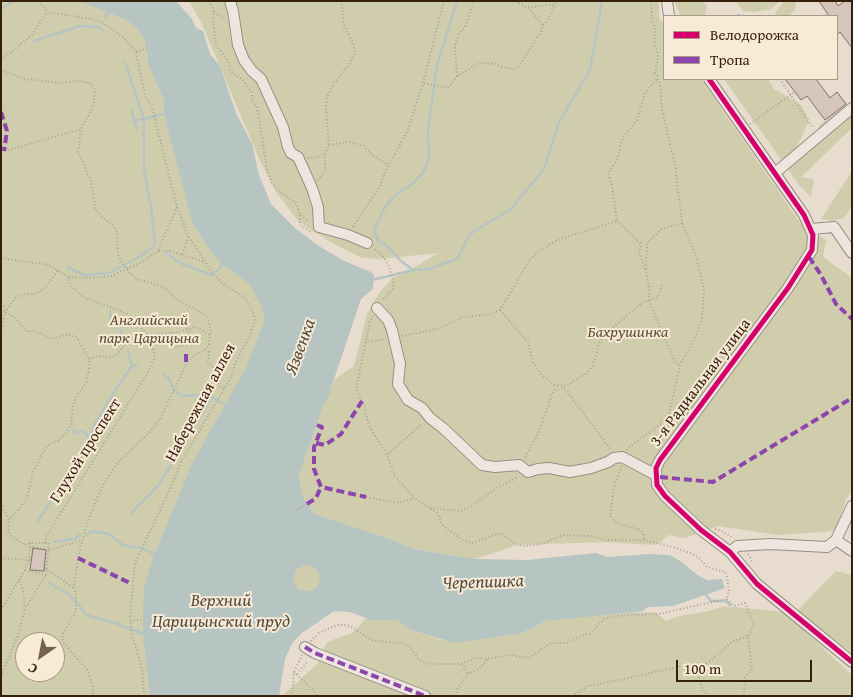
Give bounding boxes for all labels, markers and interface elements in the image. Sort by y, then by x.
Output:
legend [663,15,838,80]
text: Велодорожка [710,24,799,45]
text: Тропа [710,49,750,70]
park label: Английский парк Царицына [99,311,199,349]
street label: 3-я Радиальная улица [647,315,755,451]
water label: Язвенка [281,316,321,378]
park label: Бахрушинка [588,323,668,343]
street label: Набережная аллея [162,341,240,465]
street label: Глухой проспект [46,395,126,507]
water label: Черепишка [442,571,524,595]
water label: Верхний Царицынский пруд [152,590,290,632]
north arrow [15,632,65,682]
scale bar [678,650,814,682]
text: С [24,658,41,679]
text: 100 m [684,658,721,679]

